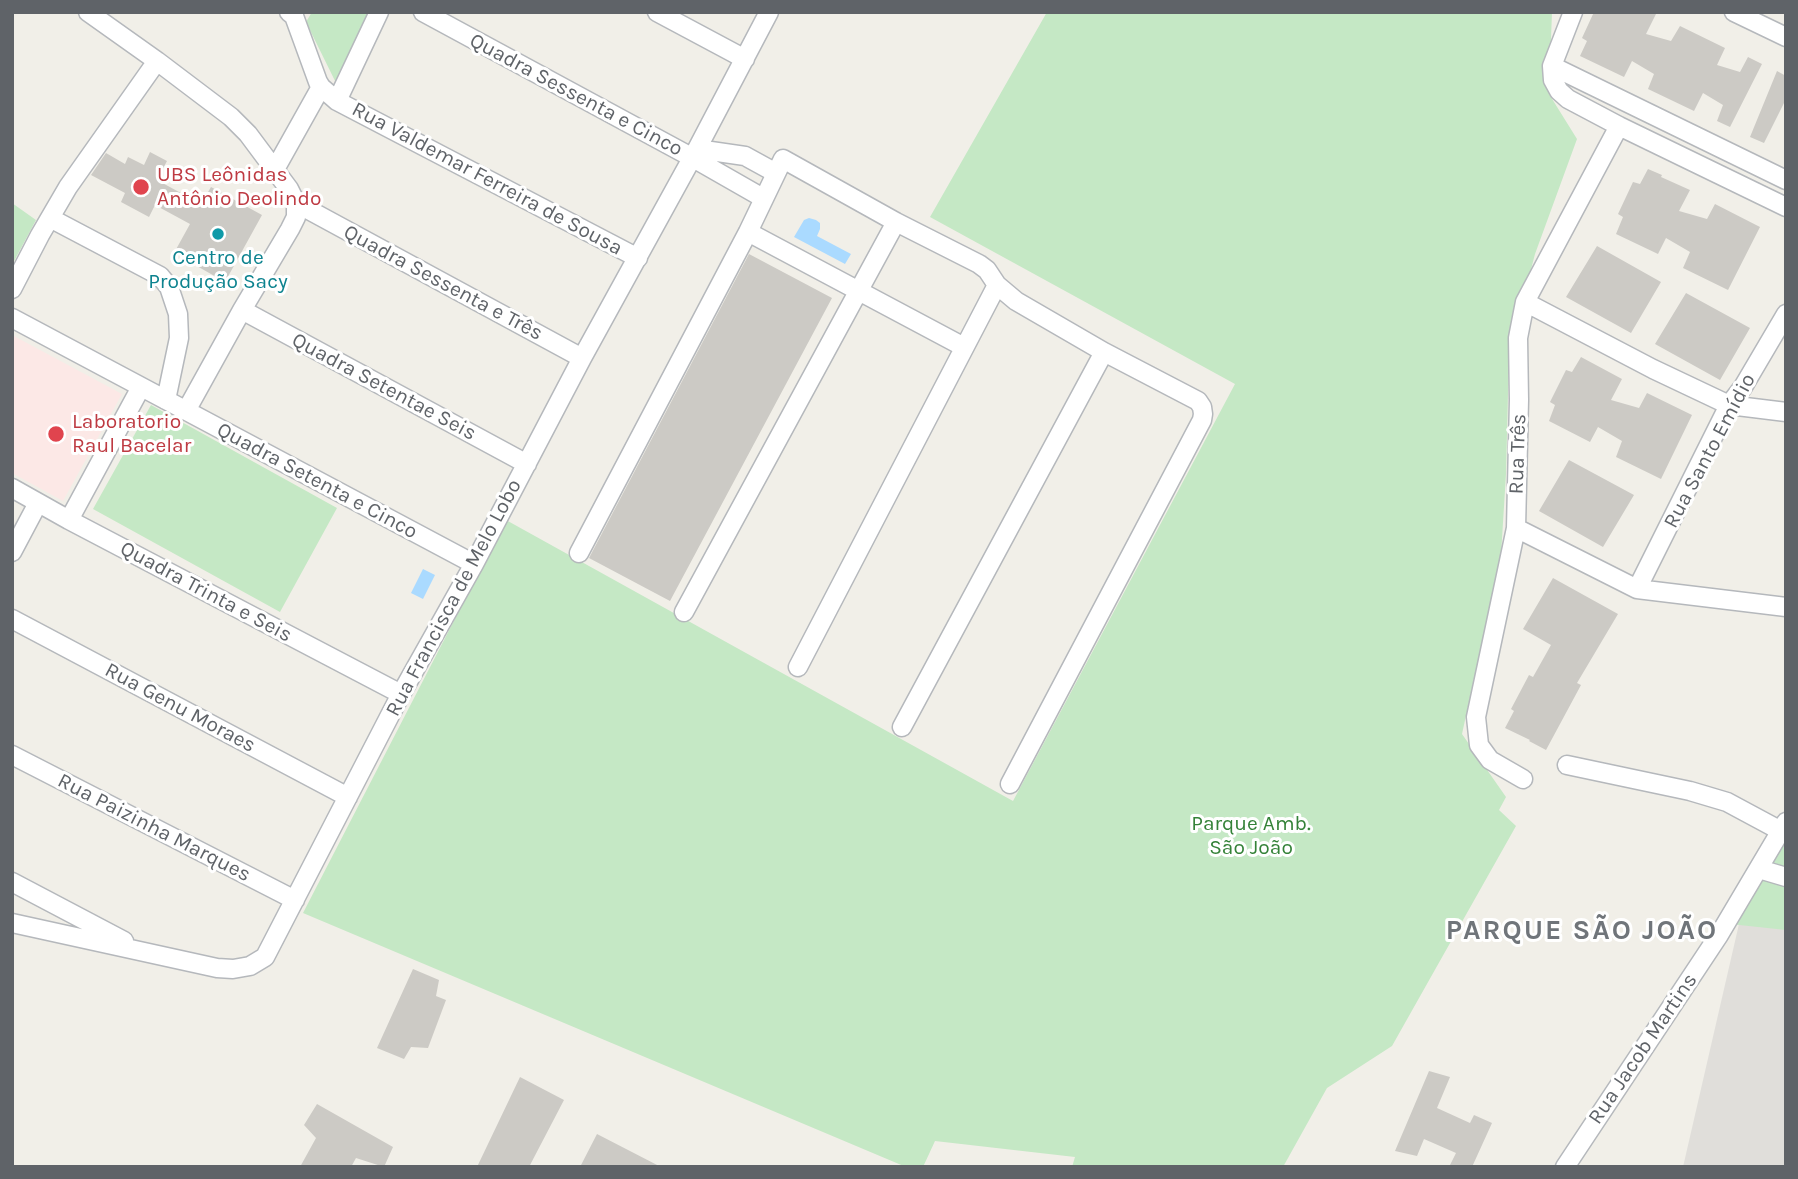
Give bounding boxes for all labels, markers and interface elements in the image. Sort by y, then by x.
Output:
street label: Quadra Sessenta e Cinco [465,28,687,162]
street label: Rua Valdemar Ferreira de Sousa [347,97,627,261]
place label: UBS Leônidas Antônio Deolindo [157,162,321,212]
marker: UBS Leônidas Antônio Deolindo [131,177,151,197]
street label: Quadra Sessenta e Três [339,220,547,346]
marker: Centro de Produção Sacy [210,226,226,242]
place label: Centro de Produção Sacy [148,245,288,295]
street label: Quadra Setentae Seis [287,328,481,446]
street label: Rua Santo Emídio [1659,369,1761,533]
place label: Laboratorio Raul Bacelar [72,409,191,459]
street label: Rua Três [1504,413,1532,495]
street label: Quadra Setenta e Cinco [212,417,422,545]
marker: Laboratorio Raul Bacelar [46,424,66,444]
street label: Rua Francisca de Melo Lobo [381,475,527,721]
street label: Quadra Trinta e Seis [116,536,296,648]
street label: Rua Genu Moraes [100,658,260,758]
street label: Rua Paizinha Marques [53,768,255,888]
park label: Parque Amb. São João [1191,811,1311,861]
district label: PARQUE SÃO JOÃO [1448,914,1716,948]
street label: Rua Jacob Martins [1583,969,1703,1129]

